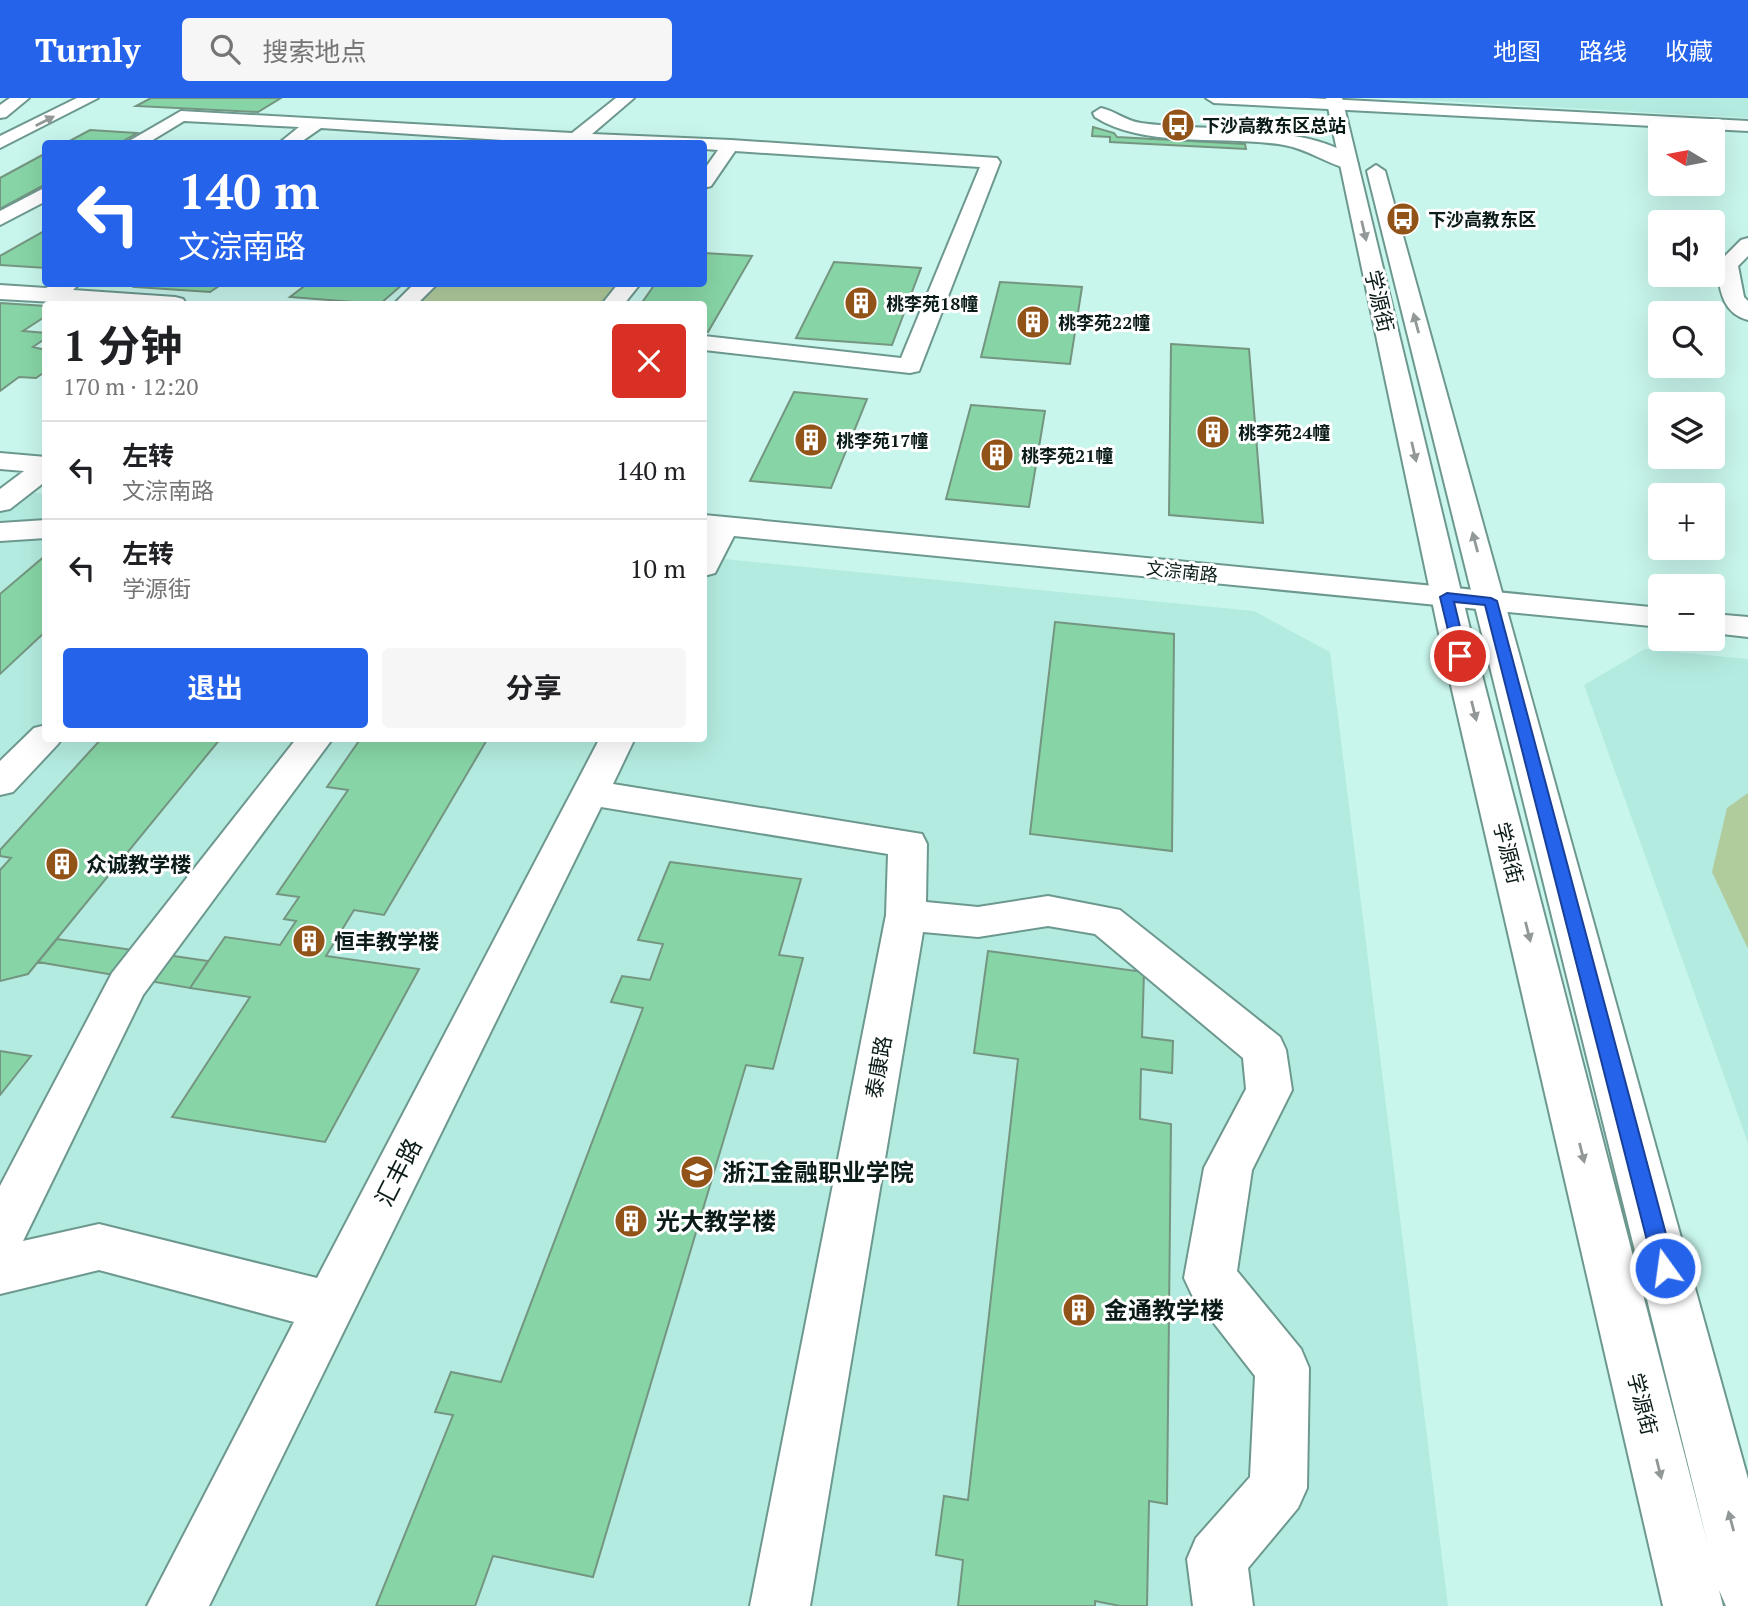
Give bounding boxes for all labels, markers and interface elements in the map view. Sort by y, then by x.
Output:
search box [182,18,672,81]
text: Turnly [35,28,140,71]
icon: search [206,30,244,68]
text: 搜索地点 [262,34,366,68]
text: 地图 [1493,35,1541,67]
text: 路线 [1579,35,1627,67]
text: 收藏 [1665,35,1713,67]
bus stop icon: 下沙高教东区总站 [1159,106,1197,144]
place label: 下沙高教东区总站 [1202,113,1346,137]
one-way arrow [35,115,55,126]
north arrow [1648,119,1726,196]
map controls [1648,119,1725,651]
text: 140 m [178,158,320,223]
icon: left [63,168,154,259]
bus stop icon: 下沙高教东区 [1384,200,1422,238]
place label: 下沙高教东区 [1428,207,1536,231]
button: sound [1648,210,1725,287]
one-way arrow [1359,220,1370,242]
text: 文淙南路 [178,225,306,267]
street label: 学源街 [1359,267,1401,335]
building icon: 桃李苑18幢 [842,284,880,322]
place label: 桃李苑18幢 [886,291,978,315]
button: search [1648,301,1725,378]
building icon: 桃李苑22幢 [1014,303,1052,341]
place label: 桃李苑22幢 [1058,310,1150,334]
one-way arrow [1411,312,1421,333]
text: 1 分钟 [63,317,182,373]
button: close [612,324,686,398]
text: 170 m · 12:20 [63,371,198,402]
button: layers [1648,392,1725,469]
building icon: 桃李苑24幢 [1194,413,1232,451]
place label: 桃李苑24幢 [1238,420,1330,444]
building icon: 桃李苑17幢 [792,421,830,459]
place label: 桃李苑17幢 [836,428,928,452]
building icon: 桃李苑21幢 [978,436,1016,474]
text: 左转 [122,438,174,472]
one-way arrow [1409,441,1420,463]
place label: 桃李苑21幢 [1021,443,1113,467]
icon: left [63,451,101,489]
text: 140 m [616,453,686,487]
text: 文淙南路 [122,475,214,506]
button: + [1648,483,1725,560]
one-way arrow [1469,531,1480,553]
text: 左转 [122,536,174,570]
icon: left [63,549,101,587]
text: 10 m [630,551,686,585]
street label: 文淙南路 [1145,555,1219,587]
text: 学源街 [122,573,191,604]
button: − [1648,574,1725,651]
pin [1430,626,1490,686]
icon: arrive [1441,637,1479,675]
button: 退出 [63,648,368,728]
button: 分享 [382,648,686,728]
one-way arrow [1469,700,1480,722]
street label: 学源街 [1488,819,1530,887]
building icon: 众诚教学楼 [43,845,81,883]
place label: 众诚教学楼 [86,850,191,878]
one-way arrow [1523,921,1534,943]
building icon: 恒丰教学楼 [290,922,328,960]
place label: 恒丰教学楼 [334,927,439,955]
street label: 泰康路 [859,1034,897,1100]
street label: 汇丰路 [367,1133,429,1211]
one-way arrow [1577,1142,1588,1164]
school or university icon: 浙江金融职业学院 [678,1153,716,1191]
place label: 浙江金融职业学院 [722,1156,914,1188]
building icon: 光大教学楼 [612,1202,650,1240]
place label: 光大教学楼 [656,1205,776,1237]
position arrow [1628,1231,1702,1305]
building icon: 金通教学楼 [1060,1291,1098,1329]
place label: 金通教学楼 [1104,1294,1224,1326]
street label: 学源街 [1622,1370,1664,1438]
one-way arrow [1654,1458,1665,1480]
one-way arrow [1725,1510,1736,1532]

